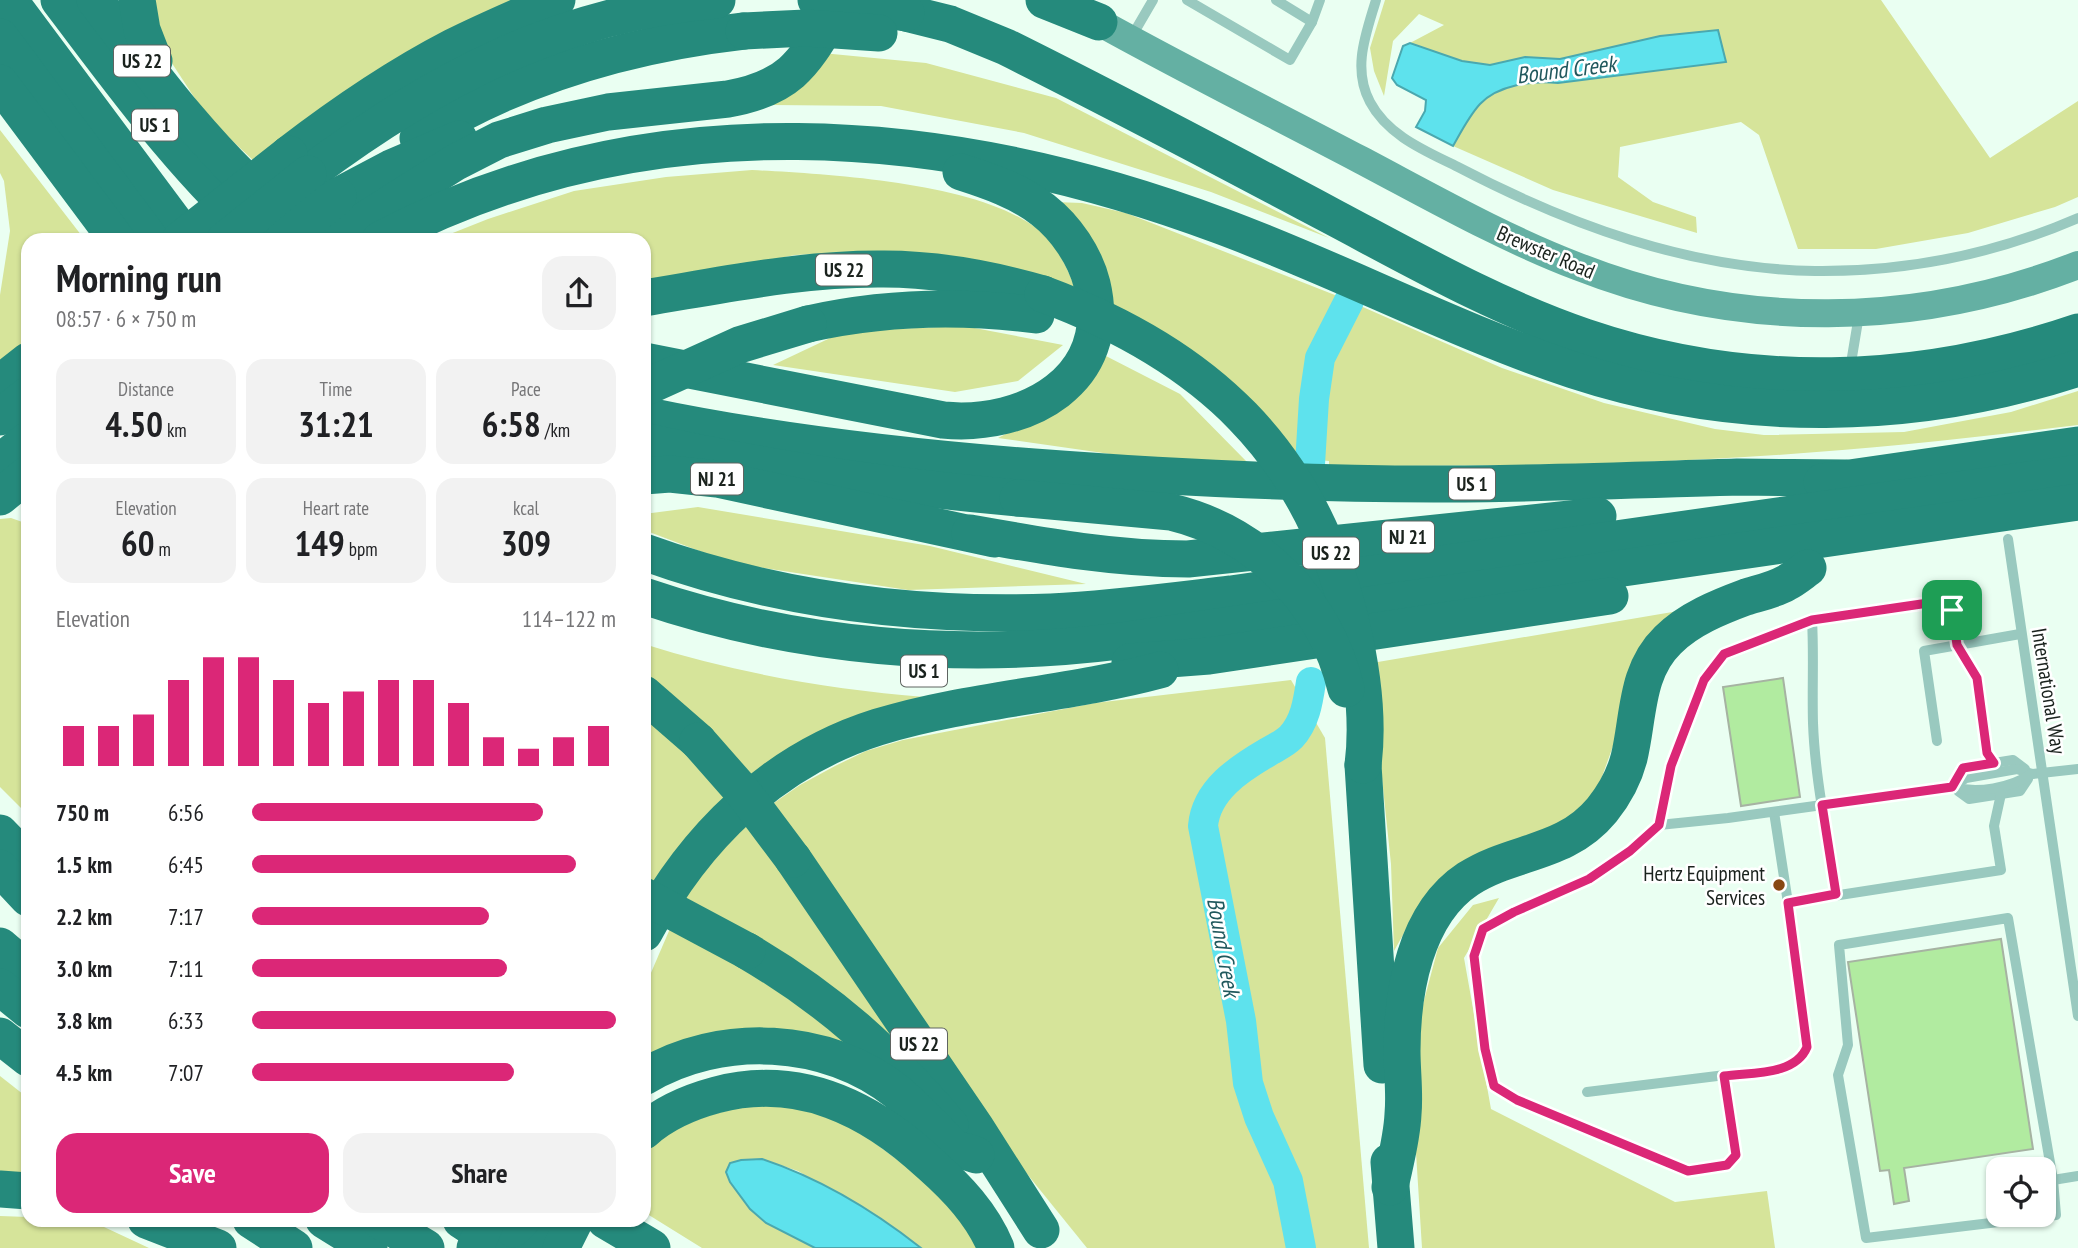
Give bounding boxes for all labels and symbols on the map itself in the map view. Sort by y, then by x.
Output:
road number: US 22 [114,45,170,76]
water label: Bound Creek [1515,48,1620,89]
road number: US 1 [132,110,178,140]
street label: Brewster Road [1493,219,1599,285]
road number: US 22 [816,254,872,286]
road number: NJ 21 [691,464,743,494]
road number: US 1 [1449,468,1495,499]
road number: NJ 21 [1382,522,1434,552]
road number: US 22 [1303,538,1359,568]
pin [1922,580,1982,640]
street label: International Way [2026,626,2072,756]
road number: US 1 [901,656,947,686]
place label: Hertz Equipment Services [1643,860,1765,911]
marker: Hertz Equipment Services [1771,877,1787,893]
water label: Bound Creek [1201,895,1247,1002]
road number: US 22 [891,1028,947,1060]

